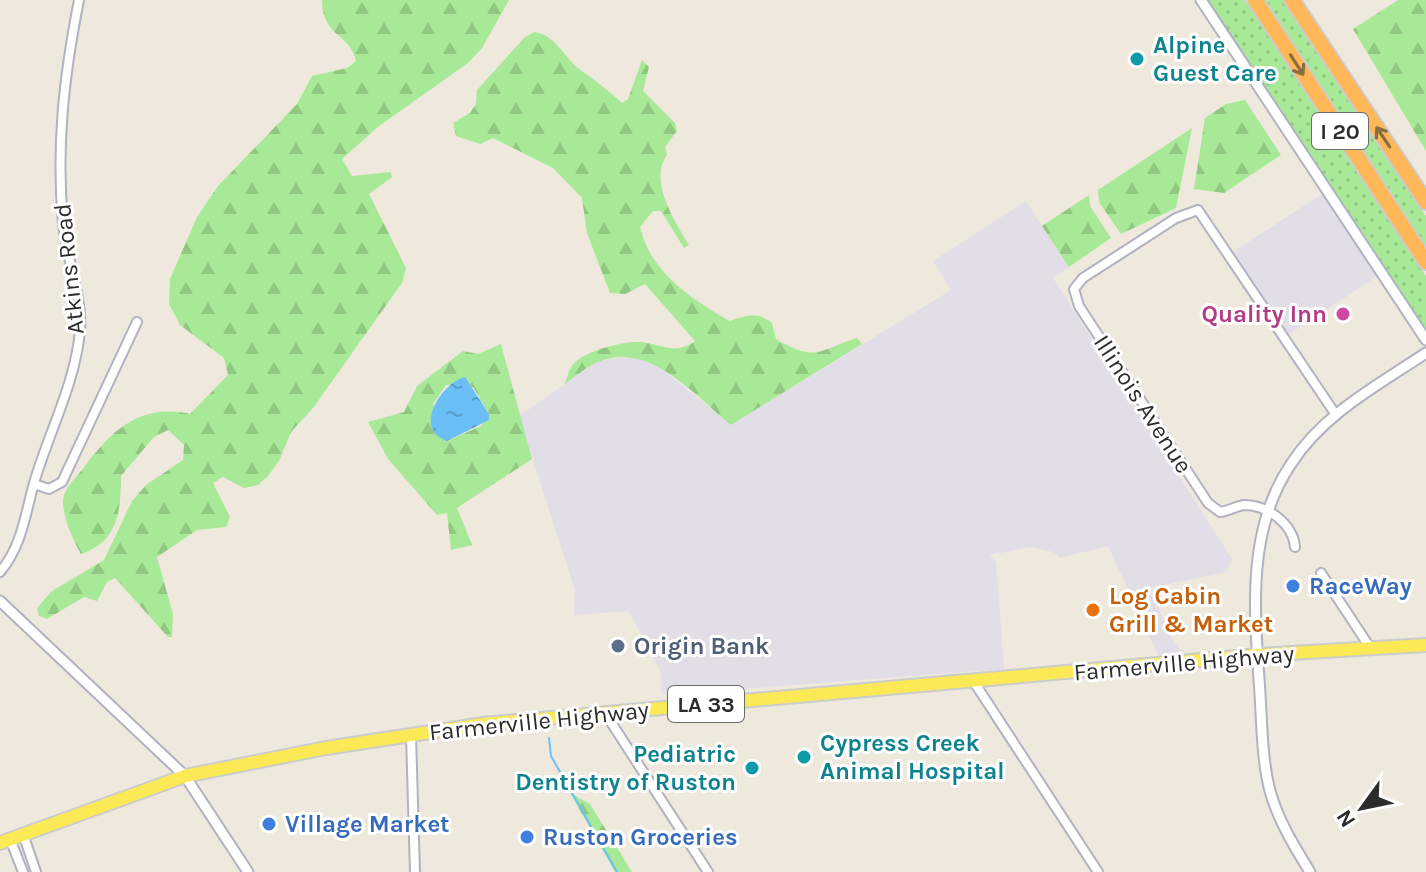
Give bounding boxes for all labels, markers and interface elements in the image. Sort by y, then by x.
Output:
place label: Alpine Guest Care [1153,31,1277,87]
marker: Alpine Guest Care [1128,50,1146,68]
one-way arrow [1289,54,1306,76]
road number: I 20 [1312,113,1368,149]
one-way arrow [1375,127,1391,149]
street label: Atkins Road [48,202,90,336]
place label: Quality Inn [1201,300,1327,328]
marker: Quality Inn [1334,305,1352,323]
street label: Illinois Avenue [1088,330,1198,478]
place label: RaceWay [1309,572,1412,600]
marker: RaceWay [1284,577,1302,595]
place label: Log Cabin Grill & Market [1109,582,1273,638]
marker: Log Cabin Grill & Market [1084,601,1102,619]
place label: Origin Bank [634,632,769,660]
marker: Origin Bank [609,637,627,655]
street label: Farmerville Highway [1073,639,1295,687]
road number: LA 33 [668,686,744,722]
street label: Farmerville Highway [428,696,650,746]
place label: Cypress Creek Animal Hospital [820,729,1005,785]
place label: Pediatric Dentistry of Ruston [515,740,736,796]
marker: Cypress Creek Animal Hospital [795,748,813,766]
marker: Pediatric Dentistry of Ruston [743,759,761,777]
north arrow [1322,768,1402,848]
text: N [1331,805,1361,832]
place label: Village Market [285,810,450,838]
marker: Village Market [260,815,278,833]
place label: Ruston Groceries [543,823,738,851]
marker: Ruston Groceries [518,828,536,846]

